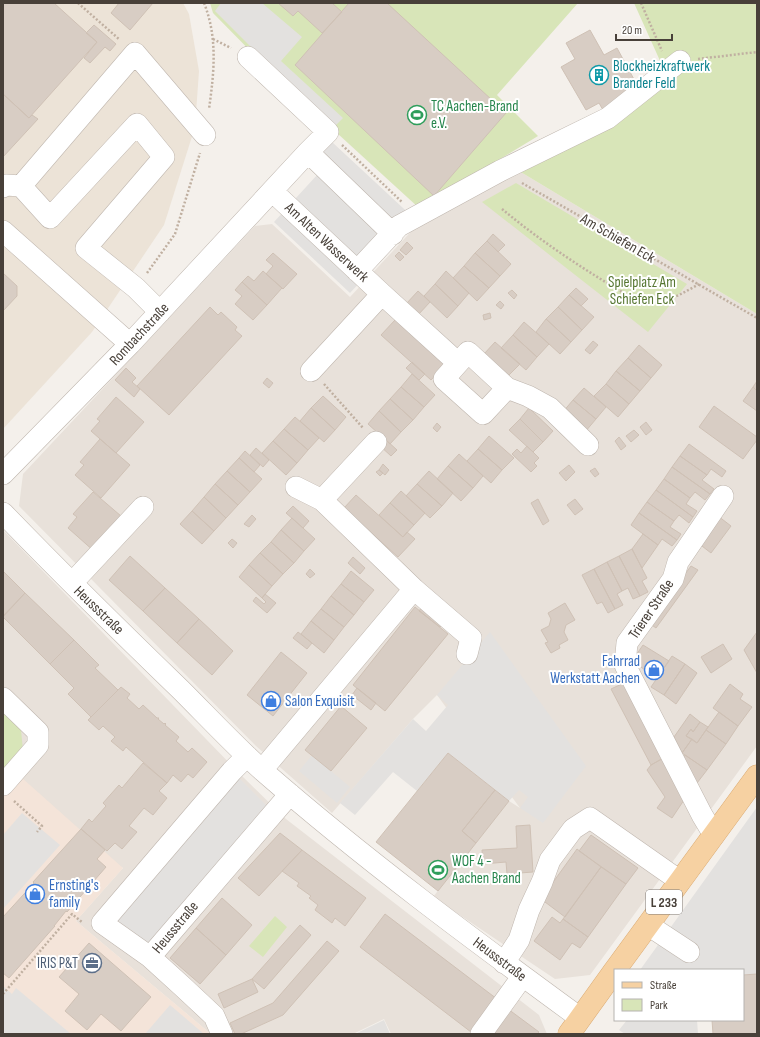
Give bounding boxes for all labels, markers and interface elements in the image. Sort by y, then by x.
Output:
scale bar [616,16,672,42]
text: 20 m [622,23,642,38]
place label: Blockheizkraftwerk Brander Feld [613,57,710,93]
building icon: Blockheizkraftwerk Brander Feld [588,64,610,86]
place label: TC Aachen-Brand e.V. [431,97,519,133]
sports icon: TC Aachen-Brand e.V. [406,104,428,126]
street label: Am Alten Wasserwerk [280,198,373,286]
street label: Am Schiefen Eck [576,209,659,268]
park label: Spielplatz Am Schiefen Eck [608,273,676,309]
street label: Rombachstraße [105,299,173,370]
street label: Trierer Straße [625,576,678,643]
street label: Heussstraße [70,582,128,639]
place label: Fahrrad Werkstatt Aachen [550,652,640,688]
shop icon: Fahrrad Werkstatt Aachen [643,659,665,681]
shop icon: Salon Exquisit [260,690,282,712]
place label: Salon Exquisit [285,692,355,711]
place label: WOF 4 - Aachen Brand [451,852,521,888]
sports icon: WOF 4 - Aachen Brand [427,859,449,881]
place label: Ernsting's family [49,876,99,912]
shop icon: Ernsting's family [24,883,46,905]
road number: L 233 [646,890,682,914]
street label: Heussstraße [148,897,203,957]
street label: Heussstraße [469,933,530,986]
office icon: IRIS P&T [81,952,103,974]
place label: IRIS P&T [37,954,78,973]
legend [614,969,744,1021]
text: Straße [650,978,677,993]
text: Park [650,998,668,1013]

